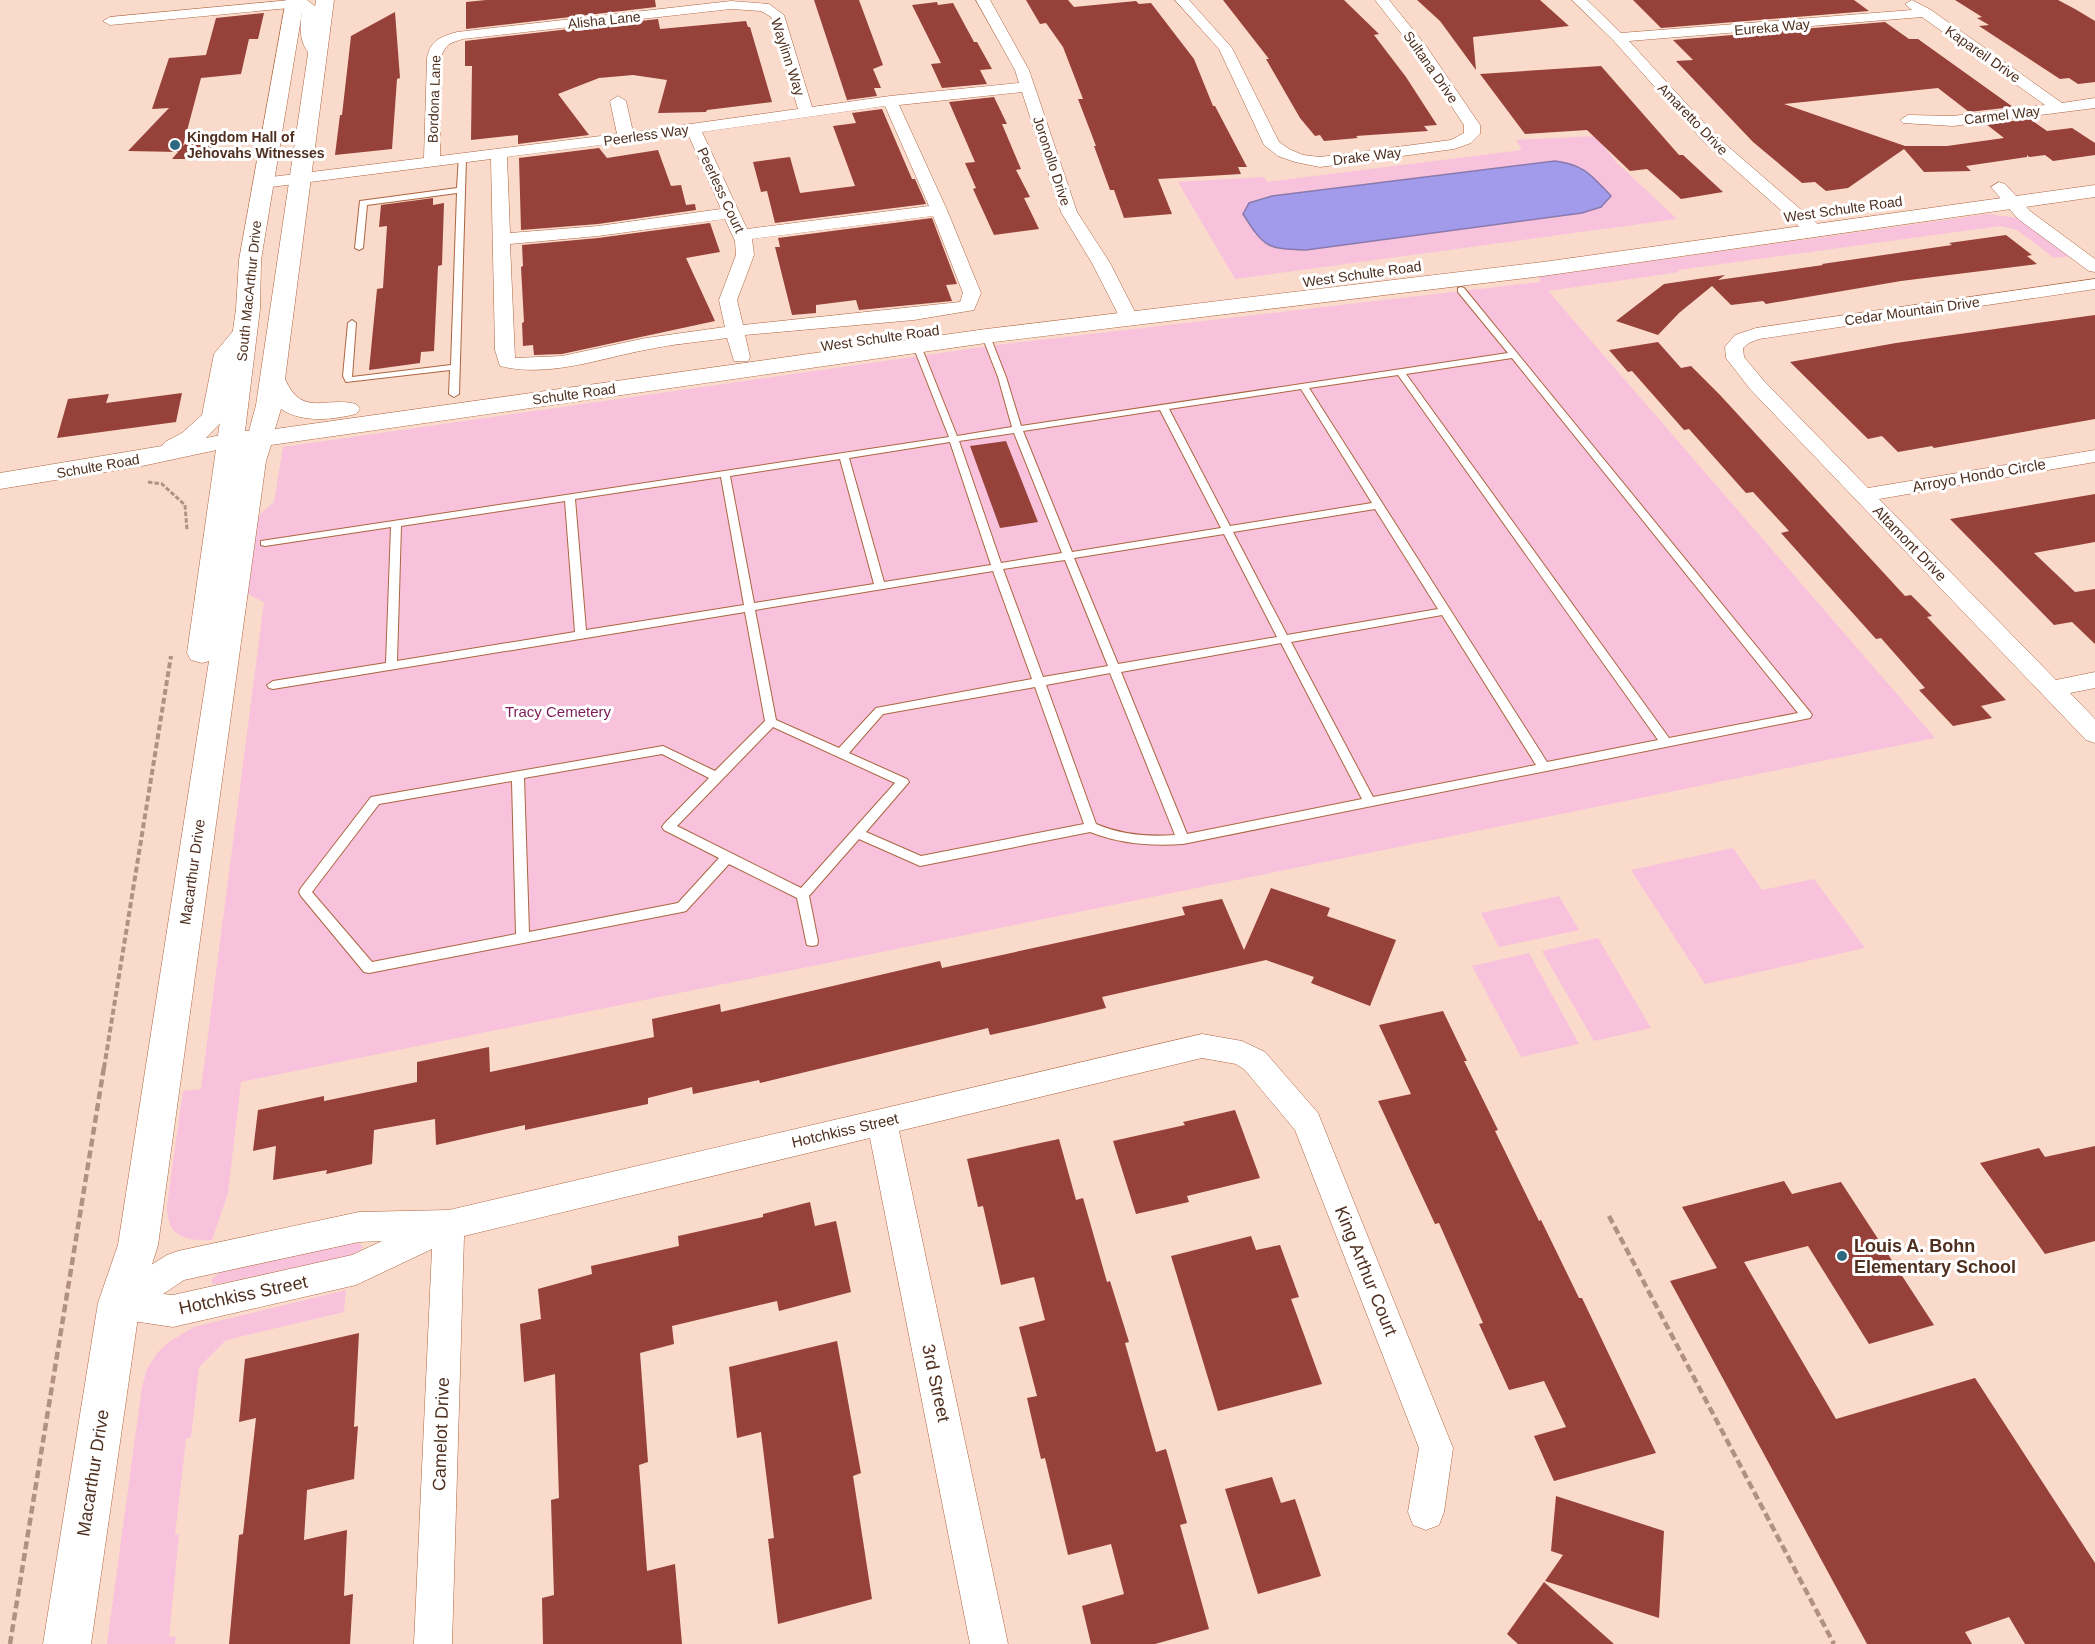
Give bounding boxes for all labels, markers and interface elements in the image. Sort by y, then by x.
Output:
street label: Alisha Lane [567,8,641,32]
street label: Waylinn Way [768,16,808,98]
street label: Eureka Way [1734,16,1810,38]
street label: Kapareil Drive [1942,22,2024,86]
street label: Sultana Drive [1400,28,1462,106]
street label: Bordona Lane [424,55,444,143]
street label: Amaretto Drive [1655,80,1731,158]
street label: Carmel Way [1963,102,2041,128]
street label: Joronollo Drive [1030,114,1074,208]
street label: Peerless Way [602,121,690,149]
place label: Kingdom Hall of Jehovahs Witnesses [187,129,325,161]
marker: Kingdom Hall of Jehovahs Witnesses [168,138,182,152]
street label: Drake Way [1332,144,1402,168]
street label: Peerless Court [694,145,748,235]
street label: West Schulte Road [1783,193,1903,225]
street label: South MacArthur Drive [234,220,264,362]
street label: West Schulte Road [1302,258,1422,290]
street label: Cedar Mountain Drive [1843,294,1981,328]
street label: West Schulte Road [820,322,940,354]
street label: Schulte Road [531,380,617,408]
street label: Schulte Road [55,451,141,481]
street label: Arroyo Hondo Circle [1911,455,2047,495]
street label: Altamont Drive [1870,502,1950,584]
park label: Tracy Cemetery [505,703,612,720]
street label: Macarthur Drive [176,818,208,926]
street label: Hotchkiss Street [790,1109,901,1151]
street label: King Arthur Court [1331,1203,1401,1339]
place label: Louis A. Bohn Elementary School [1854,1236,2016,1277]
marker: Louis A. Bohn Elementary School [1835,1249,1849,1263]
street label: Hotchkiss Street [177,1272,309,1318]
street label: 3rd Street [918,1342,954,1424]
street label: Camelot Drive [429,1377,453,1491]
street label: Macarthur Drive [73,1408,113,1538]

